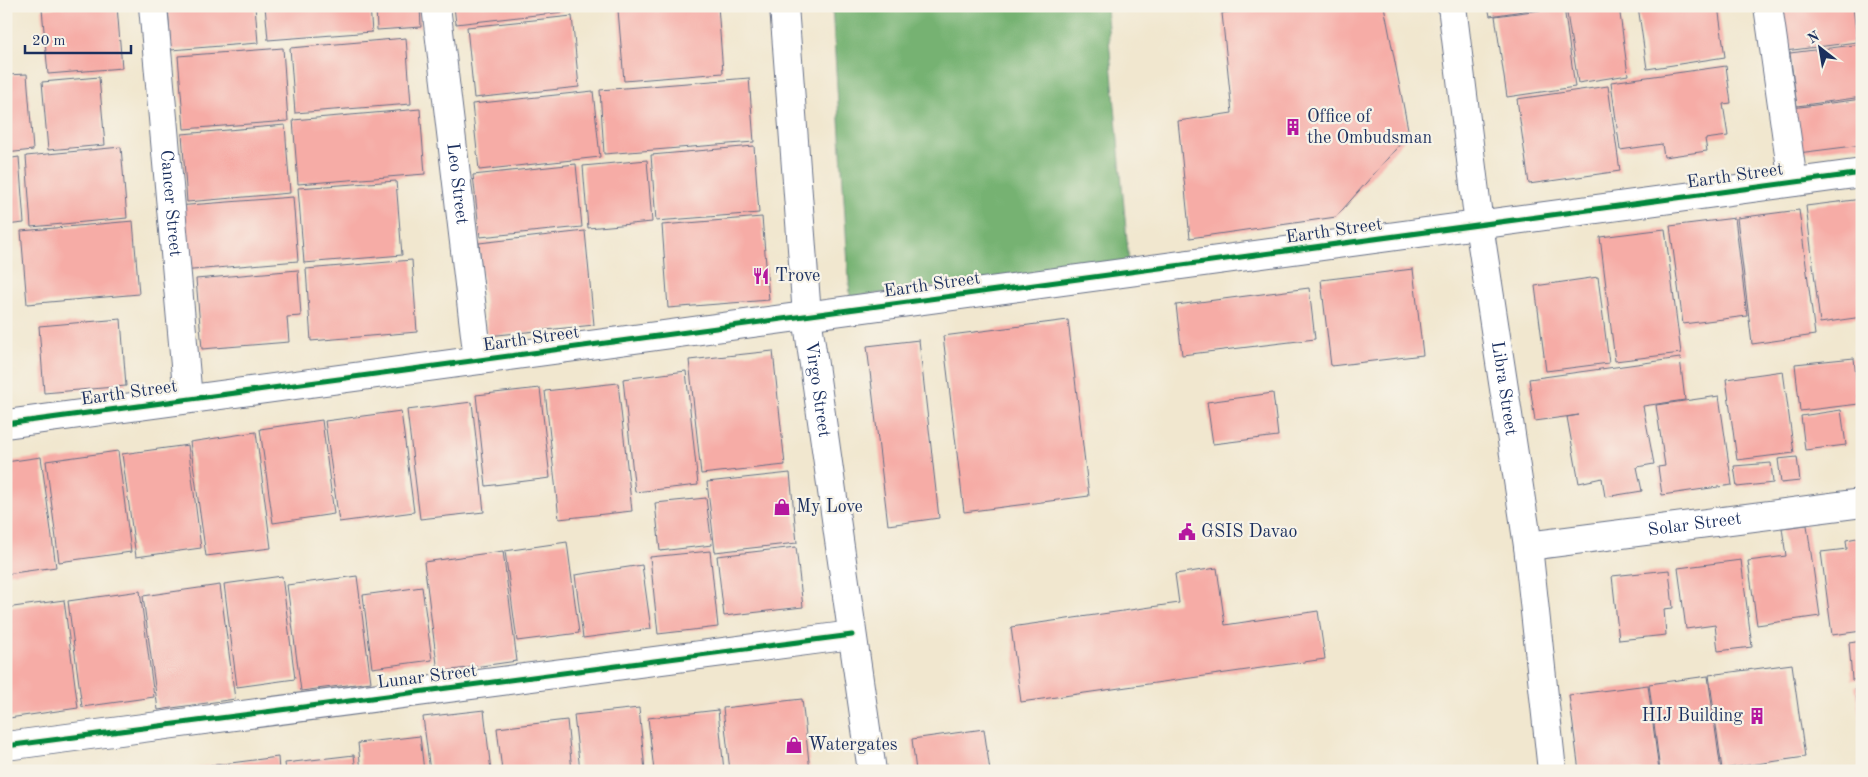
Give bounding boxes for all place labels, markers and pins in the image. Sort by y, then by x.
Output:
place label: Office of the Ombudsman [1307,108,1433,147]
building icon: Office of the Ombudsman [1283,117,1303,137]
restaurant icon: Trove [751,266,771,286]
place label: Trove [775,267,820,285]
shop icon: My Love [772,497,792,517]
place label: My Love [796,498,863,516]
public building icon: GSIS Davao [1177,522,1197,542]
place label: GSIS Davao [1201,523,1298,541]
building icon: HIJ Building [1747,706,1767,726]
place label: HIJ Building [1642,707,1743,725]
shop icon: Watergates [784,735,804,755]
place label: Watergates [808,736,898,754]

